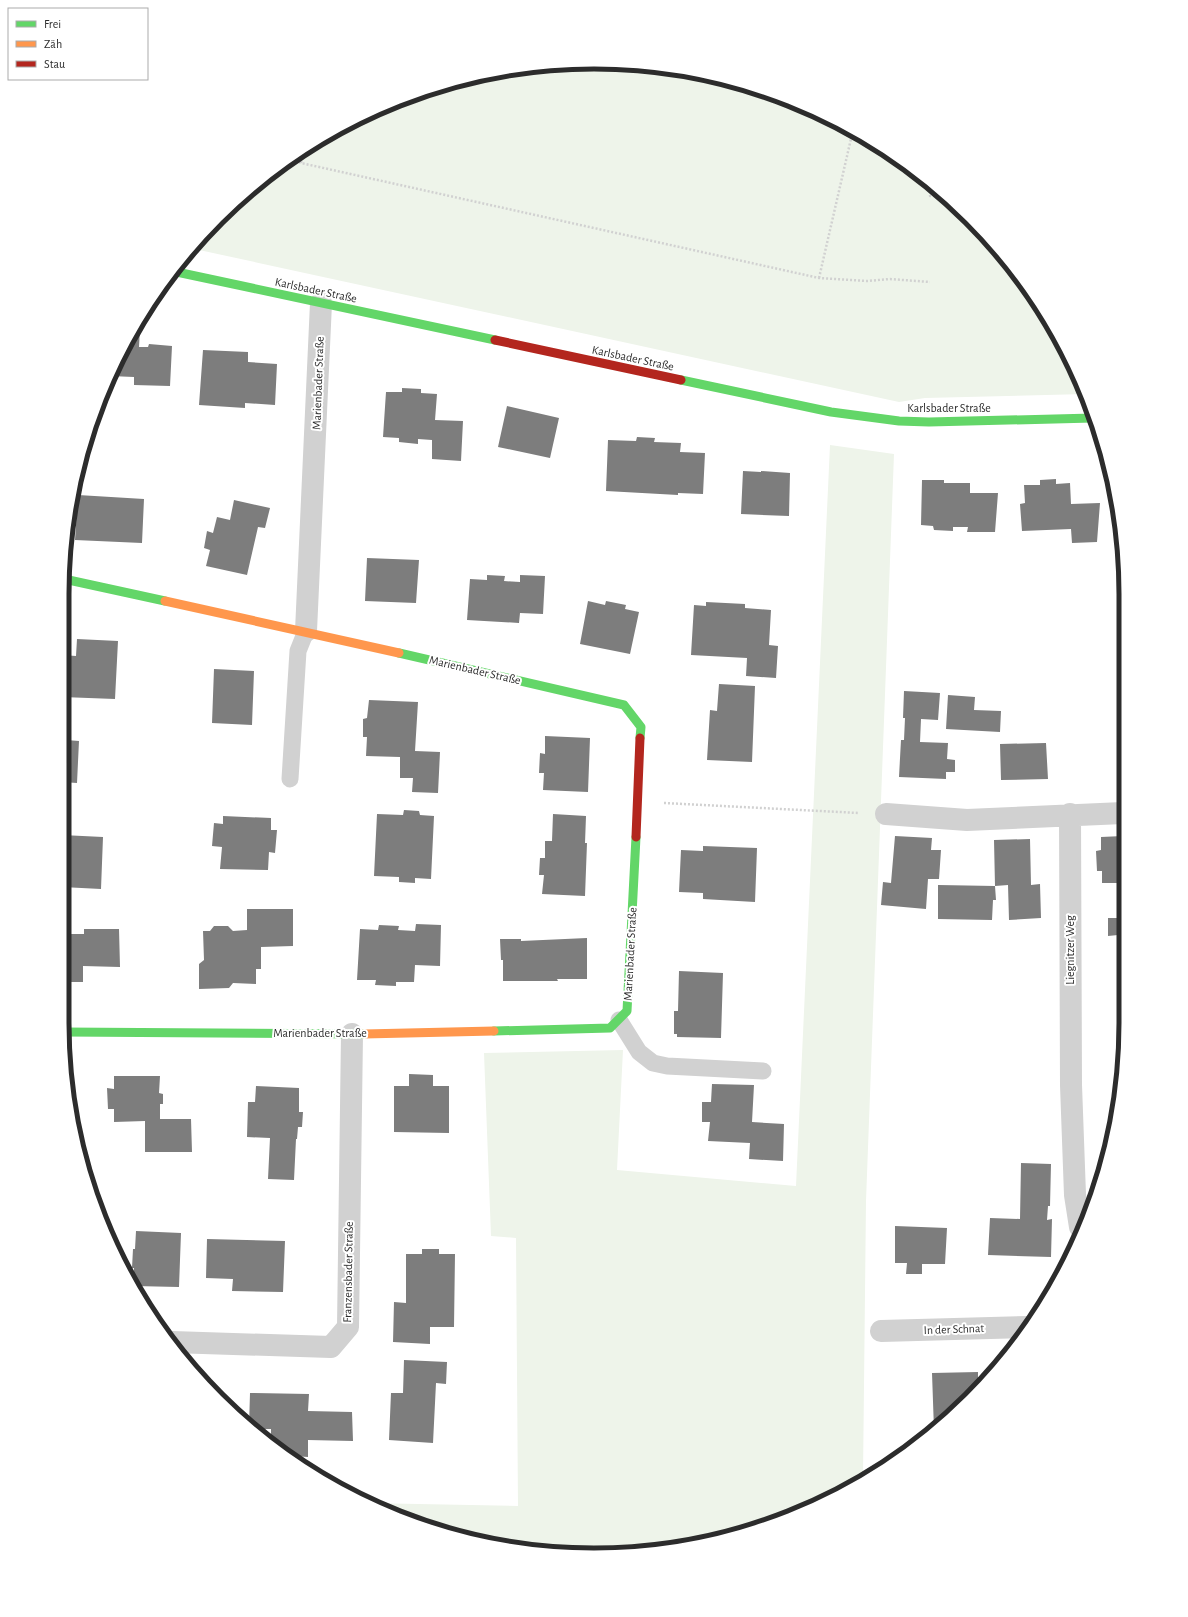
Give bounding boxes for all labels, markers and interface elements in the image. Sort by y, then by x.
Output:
legend [8,8,148,80]
text: Frei [44,18,61,30]
text: Zäh [44,38,62,50]
text: Stau [44,58,65,70]
street label: Karlsbader Straße [274,275,358,305]
street label: Marienbader Straße [310,336,326,430]
street label: Karlsbader Straße [591,343,675,373]
street label: Karlsbader Straße [907,402,991,414]
street label: Marienbader Straße [428,654,522,686]
street label: Marienbader Straße [622,907,638,1001]
street label: Liegnitzer Weg [1064,915,1076,985]
street label: Marienbader Straße [273,1027,367,1039]
street label: Franzensbader Straße [341,1221,355,1323]
street label: In der Schnat [924,1322,985,1336]

